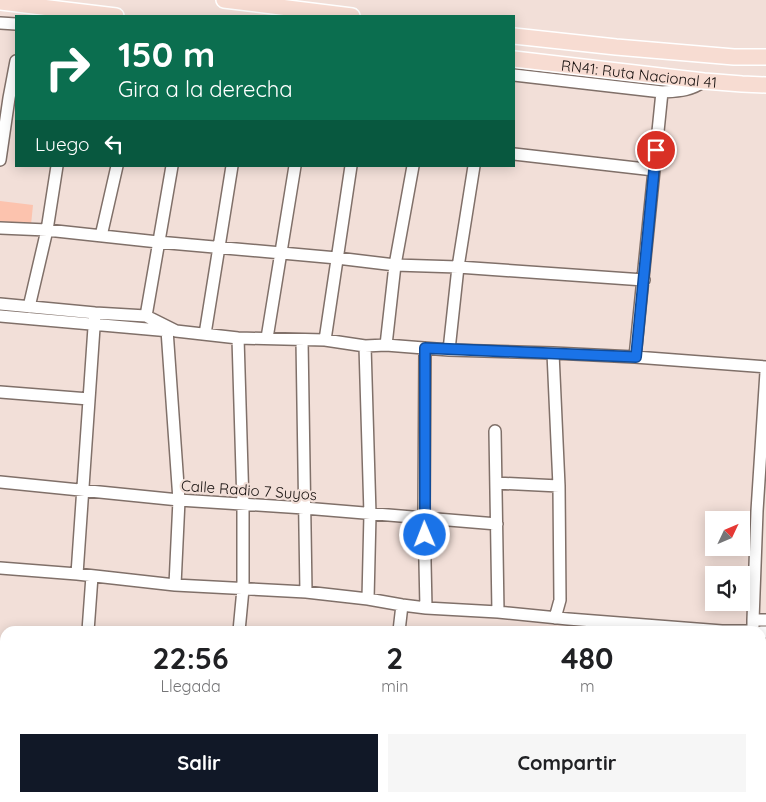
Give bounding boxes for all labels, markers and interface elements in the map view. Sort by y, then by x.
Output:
text: 150 m [118,32,215,76]
icon: right [35,35,100,100]
street label: RN41: Ruta Nacional 41 [560,55,718,92]
text: Gira a la derecha [118,75,293,103]
pin [635,129,677,171]
icon: left [100,130,128,158]
text: Luego [35,132,90,156]
icon: arrive [642,136,670,164]
street label: Calle Radio 7 Suyos [180,476,318,504]
position arrow [398,508,450,560]
north arrow [705,511,750,556]
map controls [705,511,750,611]
button: sound [705,566,750,611]
text: 22:56 [153,639,229,677]
text: 2 [386,639,403,677]
text: 480 [561,639,613,677]
text: Llegada [161,676,221,696]
text: min [381,676,408,696]
text: m [580,676,595,696]
button: Salir [20,734,378,792]
button: Compartir [388,734,746,792]

